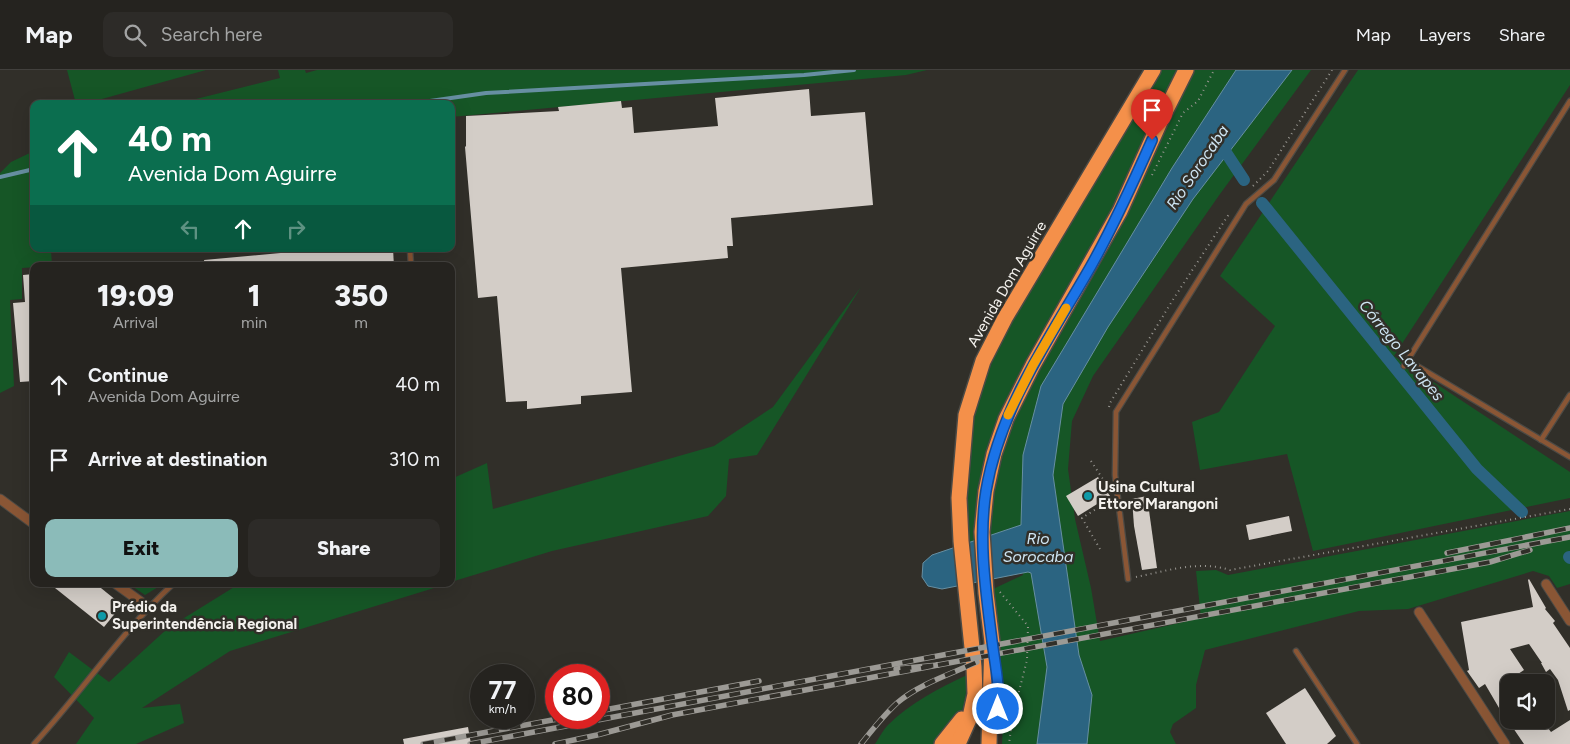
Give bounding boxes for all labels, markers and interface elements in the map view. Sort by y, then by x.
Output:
search box [103,12,453,57]
text: Map [25,20,73,49]
icon: search [121,21,149,49]
text: Search here [161,23,262,46]
text: Map [1356,24,1391,46]
text: Layers [1419,24,1471,46]
text: Share [1499,24,1545,46]
pin [1131,89,1173,140]
icon: arrive [1138,96,1166,124]
text: 40 m [128,118,212,160]
icon: ahead [45,120,110,185]
water label: Rio Sorocaba [1162,121,1233,213]
text: Avenida Dom Aguirre [128,160,337,187]
icon: left [176,215,204,243]
icon: ahead [229,215,257,243]
icon: right [282,215,310,243]
street label: Avenida Dom Aguirre [964,218,1050,350]
text: 19:09 [97,277,174,314]
text: 1 [248,277,261,314]
text: 350 [334,277,388,314]
water label: Córrego Lavapes [1355,296,1448,405]
text: Arrival [113,313,158,332]
text: min [241,313,267,332]
text: m [354,313,368,332]
text: Continue [88,364,168,387]
icon: ahead [45,371,73,399]
text: 40 m [395,373,440,396]
text: Avenida Dom Aguirre [88,387,240,406]
icon: arrive [45,446,73,474]
text: Arrive at destination [88,448,267,471]
text: 310 m [389,448,440,471]
place label: Usina Cultural Ettore Marangoni [1098,478,1218,513]
marker: Usina Cultural Ettore Marangoni [1082,490,1094,502]
button: Exit [45,519,238,577]
button: Share [248,519,440,577]
water label: Rio Sorocaba [1003,529,1073,566]
place label: Prédio da Superintendência Regional [112,598,297,633]
marker: Prédio da Superintendência Regional [96,610,108,622]
speed limit sign: 80 [545,664,610,729]
map controls [1500,674,1555,729]
button: sound [1500,674,1555,729]
text: 77 [489,675,516,705]
position arrow [971,682,1023,734]
text: km/h [489,702,516,716]

